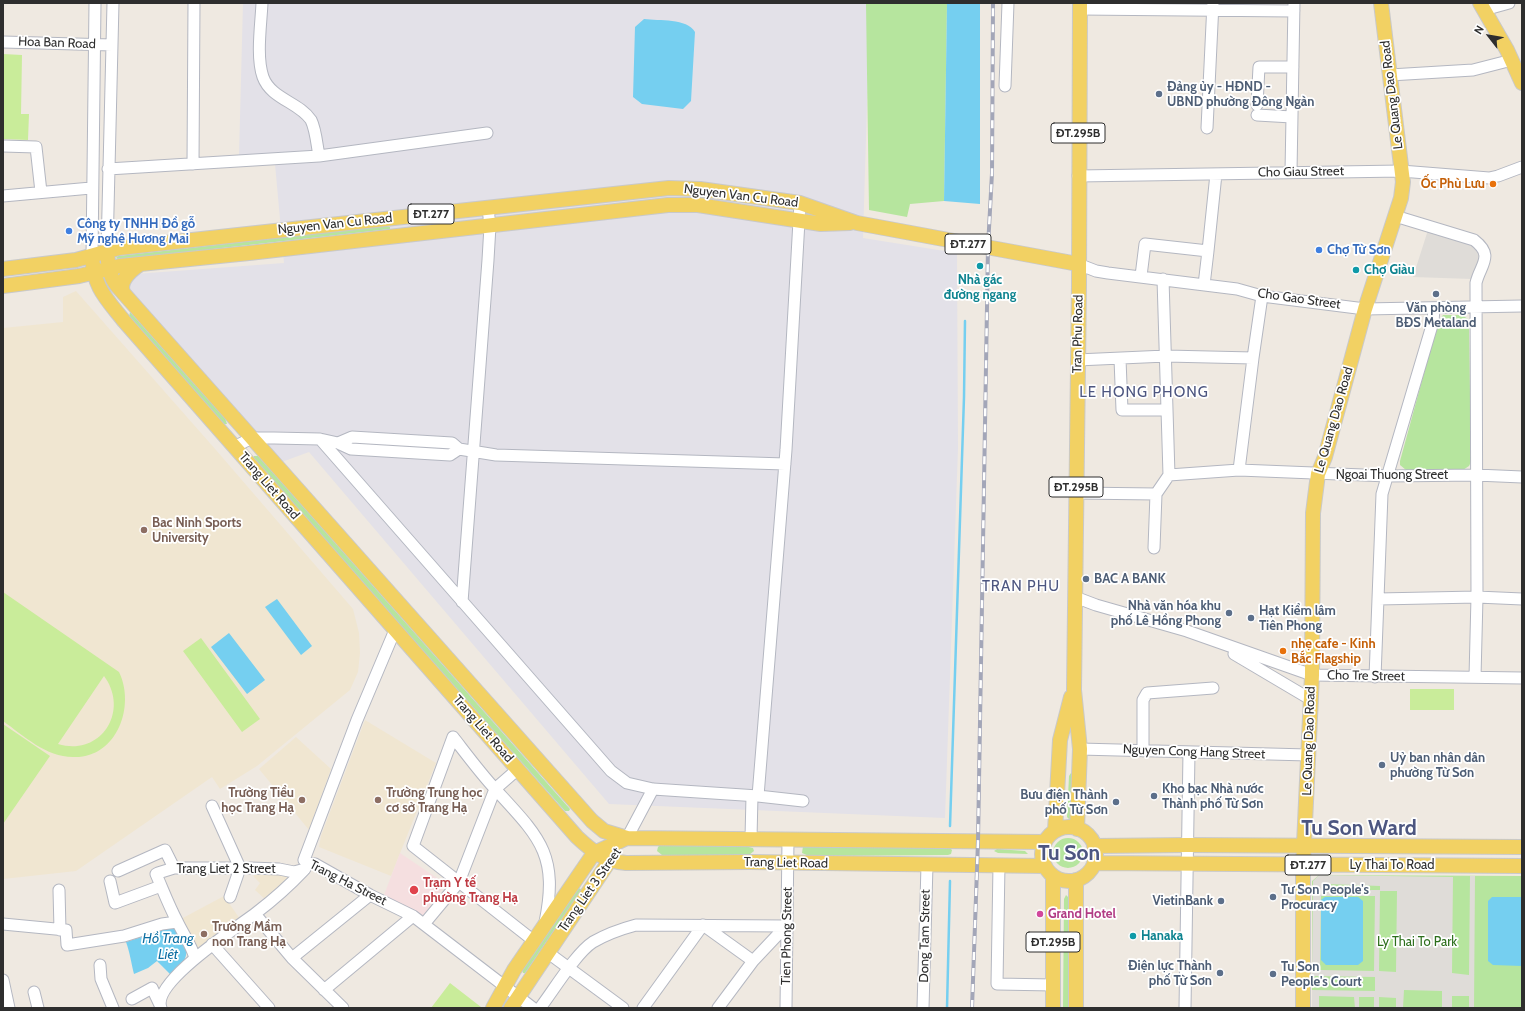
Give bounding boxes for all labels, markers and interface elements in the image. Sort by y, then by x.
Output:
north arrow [1469,16,1509,56]
text: N [1471,23,1487,37]
street label: Hoa Ban Road [18,34,96,52]
street label: Le Quang Dao Road [1378,40,1406,150]
place label: Đảng ủy - HĐND - UBND phường Đông Ngàn [1167,79,1314,110]
marker: Đảng ủy - HĐND - UBND phường Đông Ngàn [1154,89,1164,99]
road number: ĐT.295B [1051,123,1105,143]
street label: Cho Giau Street [1258,163,1344,181]
place label: Ốc Phù Lưu [1421,176,1485,192]
marker: Ốc Phù Lưu [1488,179,1498,189]
street label: Nguyen Van Cu Road [683,181,799,211]
road number: ĐT.277 [408,204,454,224]
street label: Nguyen Van Cu Road [277,210,393,238]
place label: Công ty TNHH Đồ gỗ Mỹ nghệ Hương Mai [77,216,195,247]
marker: Công ty TNHH Đồ gỗ Mỹ nghệ Hương Mai [64,226,74,236]
road number: ĐT.277 [945,234,991,254]
place label: Chợ Từ Sơn [1327,242,1391,258]
marker: Chợ Từ Sơn [1314,245,1324,255]
marker: Nhà gác đường ngang [975,261,985,271]
place label: Chợ Giàu [1364,262,1415,278]
marker: Chợ Giàu [1351,265,1361,275]
place label: Nhà gác đường ngang [944,272,1016,303]
street label: Cho Gao Street [1257,285,1341,313]
marker: Văn phòng BĐS Metaland [1431,289,1441,299]
street label: Tran Phu Road [1070,295,1086,373]
place label: Văn phòng BĐS Metaland [1396,300,1476,331]
street label: Le Quang Dao Road [1311,365,1357,475]
district label: LE HONG PHONG [1079,384,1209,402]
street label: Trang Liet Road [236,449,302,523]
street label: Ngoai Thuong Street [1336,467,1448,483]
road number: ĐT.295B [1049,477,1103,497]
place label: Bac Ninh Sports University [152,515,241,546]
marker: Bac Ninh Sports University [139,525,149,535]
place label: BAC A BANK [1094,571,1166,587]
marker: BAC A BANK [1081,574,1091,584]
district label: TRAN PHU [982,578,1060,596]
place label: Nhà văn hóa khu phố Lê Hồng Phong [1111,598,1221,629]
place label: Hạt Kiểm lâm Tiên Phong [1259,603,1336,634]
marker: Nhà văn hóa khu phố Lê Hồng Phong [1224,608,1234,618]
marker: Hạt Kiểm lâm Tiên Phong [1246,613,1256,623]
place label: nhẹ cafe - Kinh Bắc Flagship [1291,636,1376,667]
marker: nhẹ cafe - Kinh Bắc Flagship [1278,646,1288,656]
street label: Cho Tre Street [1327,668,1405,684]
street label: Le Quang Dao Road [1299,686,1319,796]
street label: Trang Liet Road [450,692,516,766]
street label: Nguyen Cong Hang Street [1123,742,1265,762]
place label: Uỷ ban nhân dân phường Từ Sơn [1390,750,1485,781]
marker: Uỷ ban nhân dân phường Từ Sơn [1377,760,1387,770]
place label: Kho bạc Nhà nước Thành phố Từ Sơn [1162,781,1264,812]
place label: Trường Tiểu học Trang Hạ [221,785,294,816]
place label: Trường Trung học cơ sở Trang Hạ [386,785,482,816]
place label: Bưu điện Thành phố Từ Sơn [1020,787,1108,818]
marker: Kho bạc Nhà nước Thành phố Từ Sơn [1149,791,1159,801]
marker: Trường Tiểu học Trang Hạ [297,795,307,805]
marker: Trường Trung học cơ sở Trang Hạ [373,795,383,805]
marker: Bưu điện Thành phố Từ Sơn [1111,797,1121,807]
district label: Tu Son Ward [1301,816,1417,842]
district label: Tu Son [1038,841,1100,867]
street label: Trang Liet 3 Street [555,845,625,935]
street label: Trang Liet Road [744,854,828,872]
road number: ĐT.277 [1285,855,1331,875]
street label: Trang Ha Street [307,857,389,909]
street label: Ly Thai To Road [1349,857,1435,873]
street label: Trang Liet 2 Street [176,861,276,877]
place label: Trạm Y tế phường Trang Hạ [423,875,518,906]
place label: Tư Son People's Procuracy [1281,882,1369,913]
marker: Trạm Y tế phường Trang Hạ [408,884,420,896]
street label: Tien Phong Street [778,887,796,985]
street label: Dong Tam Street [916,889,934,983]
marker: Tư Son People's Procuracy [1268,892,1278,902]
place label: VietinBank [1153,893,1213,909]
marker: VietinBank [1216,896,1226,906]
place label: Grand Hotel [1048,906,1116,922]
marker: Grand Hotel [1035,909,1045,919]
place label: Trường Mầm non Trang Hạ [212,919,286,950]
place label: Hanaka [1141,928,1183,944]
marker: Trường Mầm non Trang Hạ [199,929,209,939]
water label: Hồ Trang Liệt [142,931,194,964]
marker: Hanaka [1128,931,1138,941]
road number: ĐT.295B [1026,932,1080,952]
park label: Ly Thai To Park [1377,934,1457,950]
place label: Điện lực Thành phố Từ Sơn [1128,958,1212,989]
place label: Tu Son People's Court [1281,959,1362,990]
marker: Điện lực Thành phố Từ Sơn [1215,968,1225,978]
marker: Tu Son People's Court [1268,969,1278,979]

